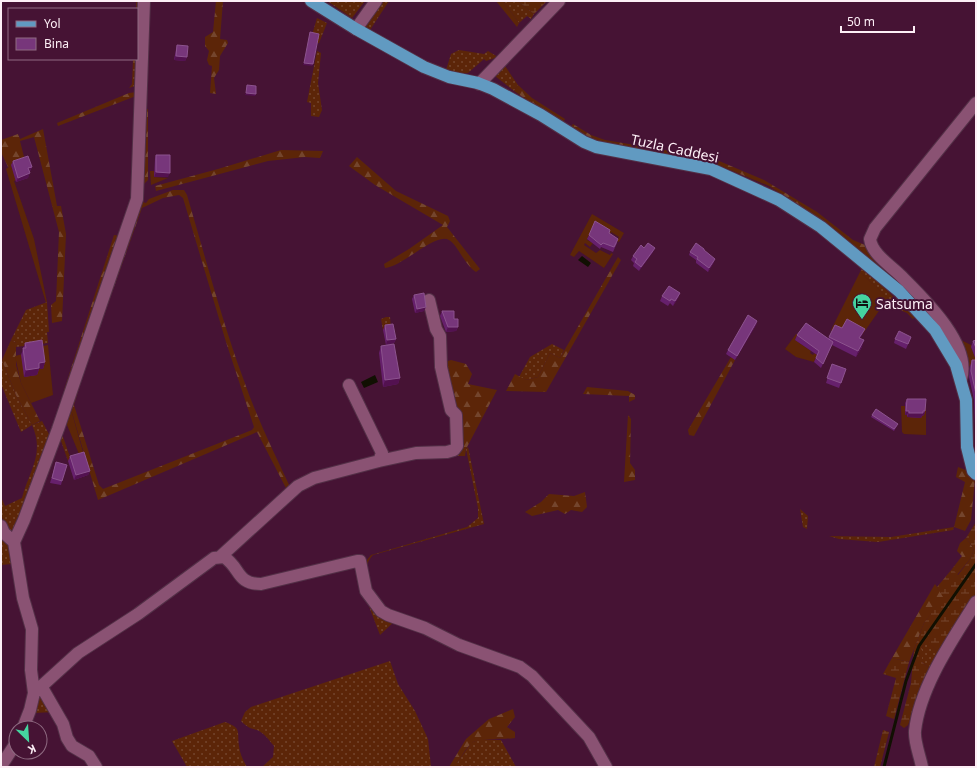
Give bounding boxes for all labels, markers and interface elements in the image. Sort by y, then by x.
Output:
legend [8,8,138,60]
scale bar [841,8,914,34]
text: 50 m [847,13,875,30]
text: Yol [44,15,61,32]
text: Bina [44,35,69,52]
street label: Tuzla Caddesi [629,129,721,167]
hotel icon: Satsuma [851,292,873,320]
place label: Satsuma [876,294,933,313]
north arrow [8,720,48,760]
text: K [25,741,39,758]

